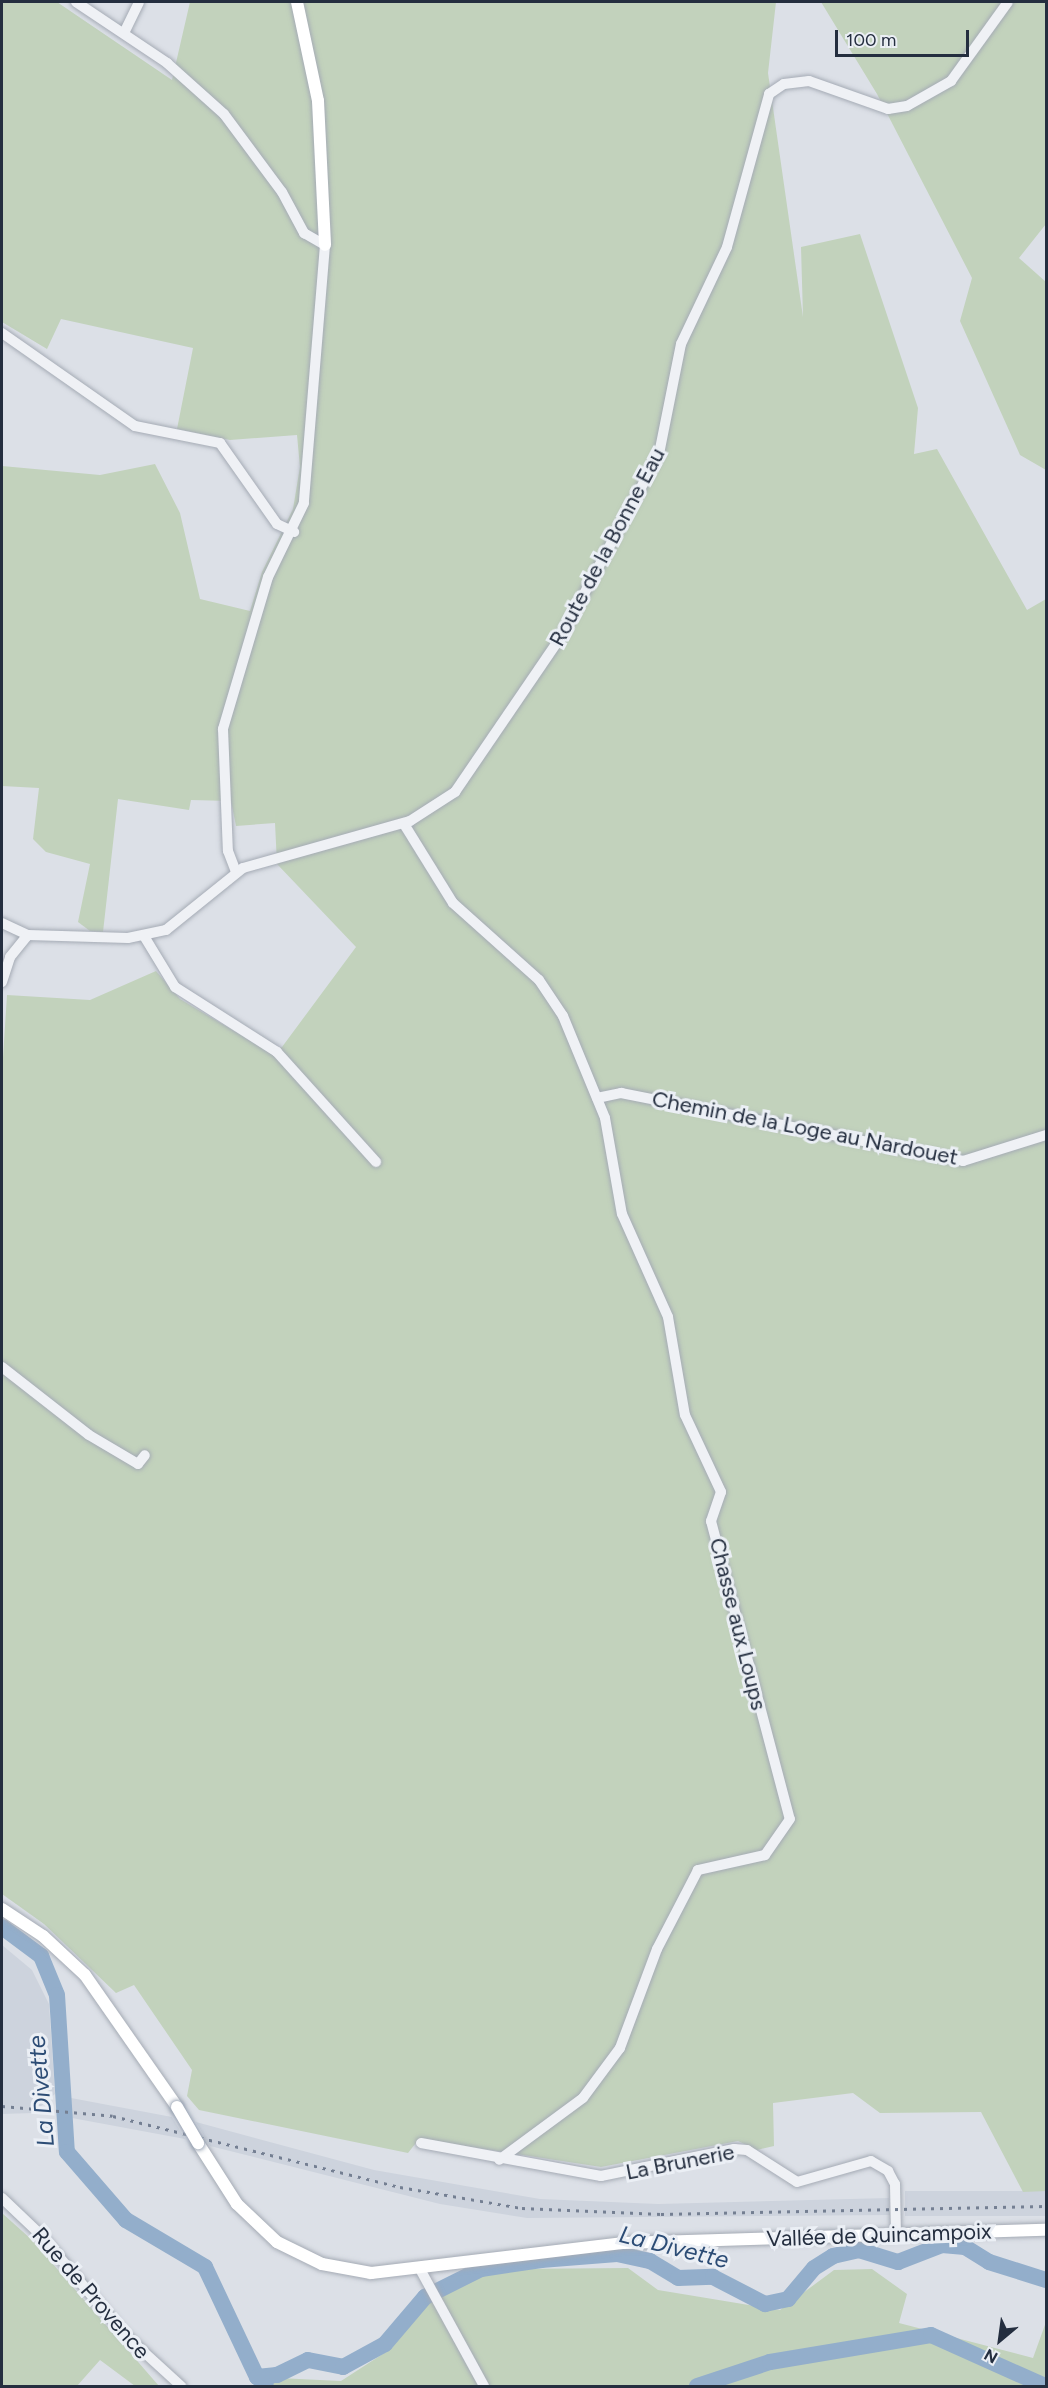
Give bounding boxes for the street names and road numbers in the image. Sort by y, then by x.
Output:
street label: Route de la Bonne Eau [543,443,671,651]
street label: Chemin de la Loge au Nardouet [650,1085,960,1171]
street label: Chasse aux Loups [704,1535,772,1713]
street label: La Brunerie [623,2139,737,2185]
street label: Vallée de Quincampoix [766,2218,992,2252]
street label: Rue de Provence [27,2222,155,2364]

